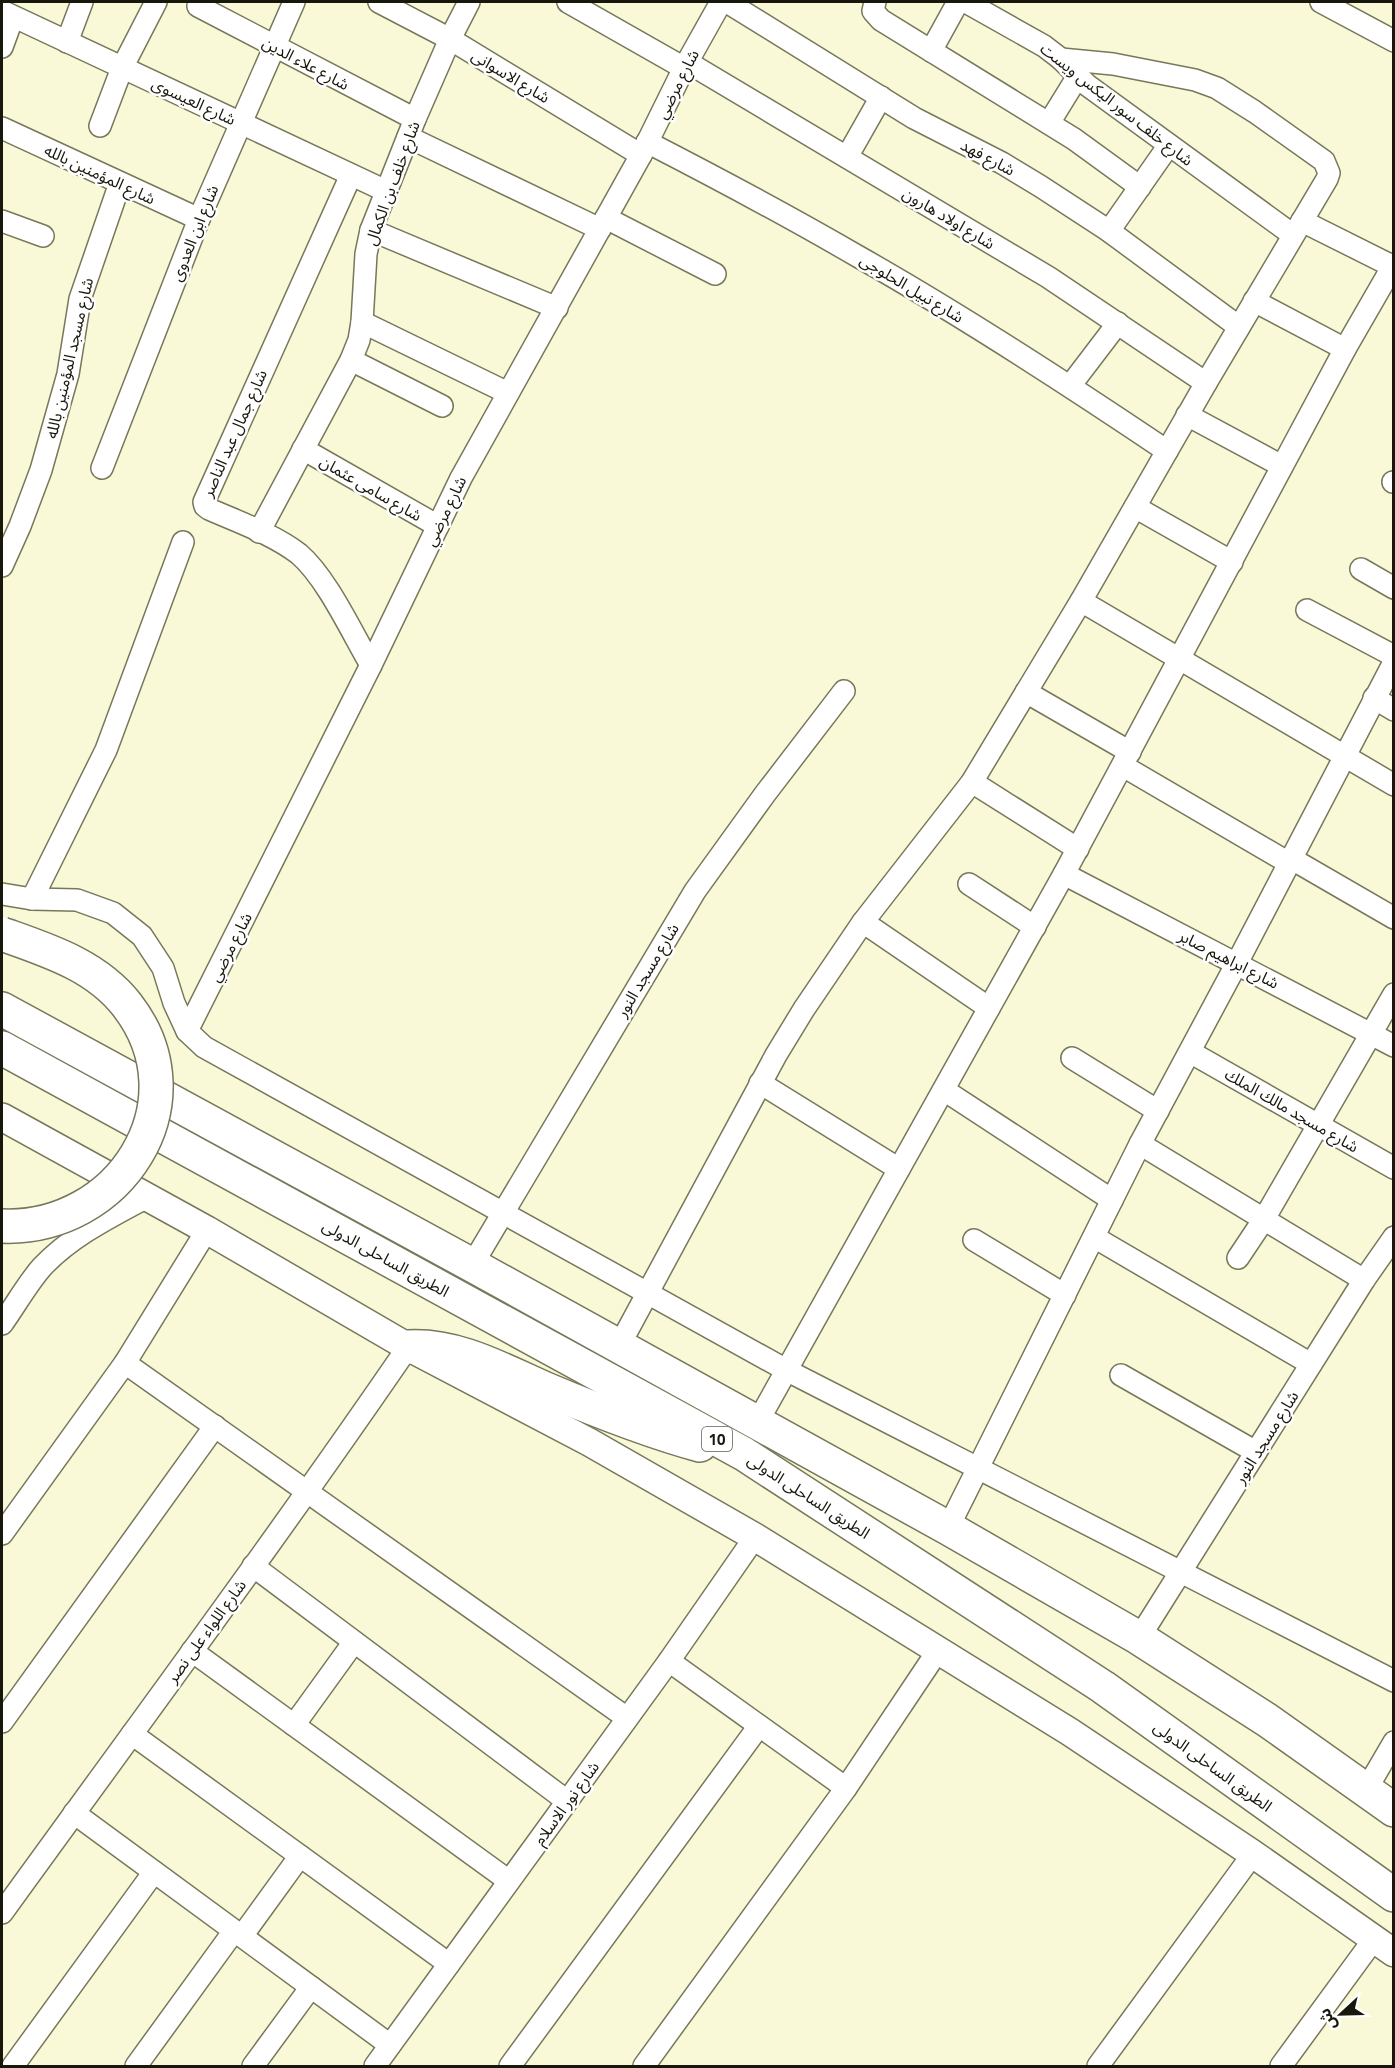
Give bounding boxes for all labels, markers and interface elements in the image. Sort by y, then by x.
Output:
street label: شارع علاء الدين [258,30,354,97]
street label: شارع خلف سور اليكس ويست [1035,37,1199,172]
street label: شارع الاسوانى [467,43,555,110]
street label: شارع مرضي [649,45,706,123]
street label: شارع العيسوى [148,71,240,132]
street label: شارع خلف بن الكمال [358,118,427,249]
street label: شارع فهد [956,133,1019,182]
street label: شارع المؤمنين بالله [40,138,160,211]
street label: شارع ابن العدوى [164,181,225,285]
street label: شارع اولاد هارون [898,181,1000,256]
street label: شارع نبيل الحلوجى [855,247,968,329]
street label: شارع مسجد المؤمنين بالله [39,275,100,441]
street label: شارع جمال عبد الناصر [195,365,274,502]
street label: شارع سامى عثمان [315,449,427,528]
street label: شارع مرضي [418,472,473,550]
street label: شارع مرضي [202,908,259,986]
street label: شارع مسجد النور [609,918,685,1023]
street label: شارع ابراهيم صابر [1173,923,1283,996]
street label: شارع مسجد مالك الملك [1220,1062,1363,1159]
street label: الطريق الساحلى الدولى [318,1213,454,1303]
street label: شارع مسجد النور [1227,1386,1305,1490]
road number: 10 [702,1427,732,1451]
street label: الطريق الساحلى الدولى [743,1447,875,1545]
street label: شارع اللواء على نصر [160,1574,253,1689]
street label: الطريق الساحلى الدولى [1149,1715,1277,1817]
street label: شارع نور الاسلام [527,1756,606,1851]
north arrow [1311,1984,1371,2044]
text: ش [1312,2005,1342,2034]

